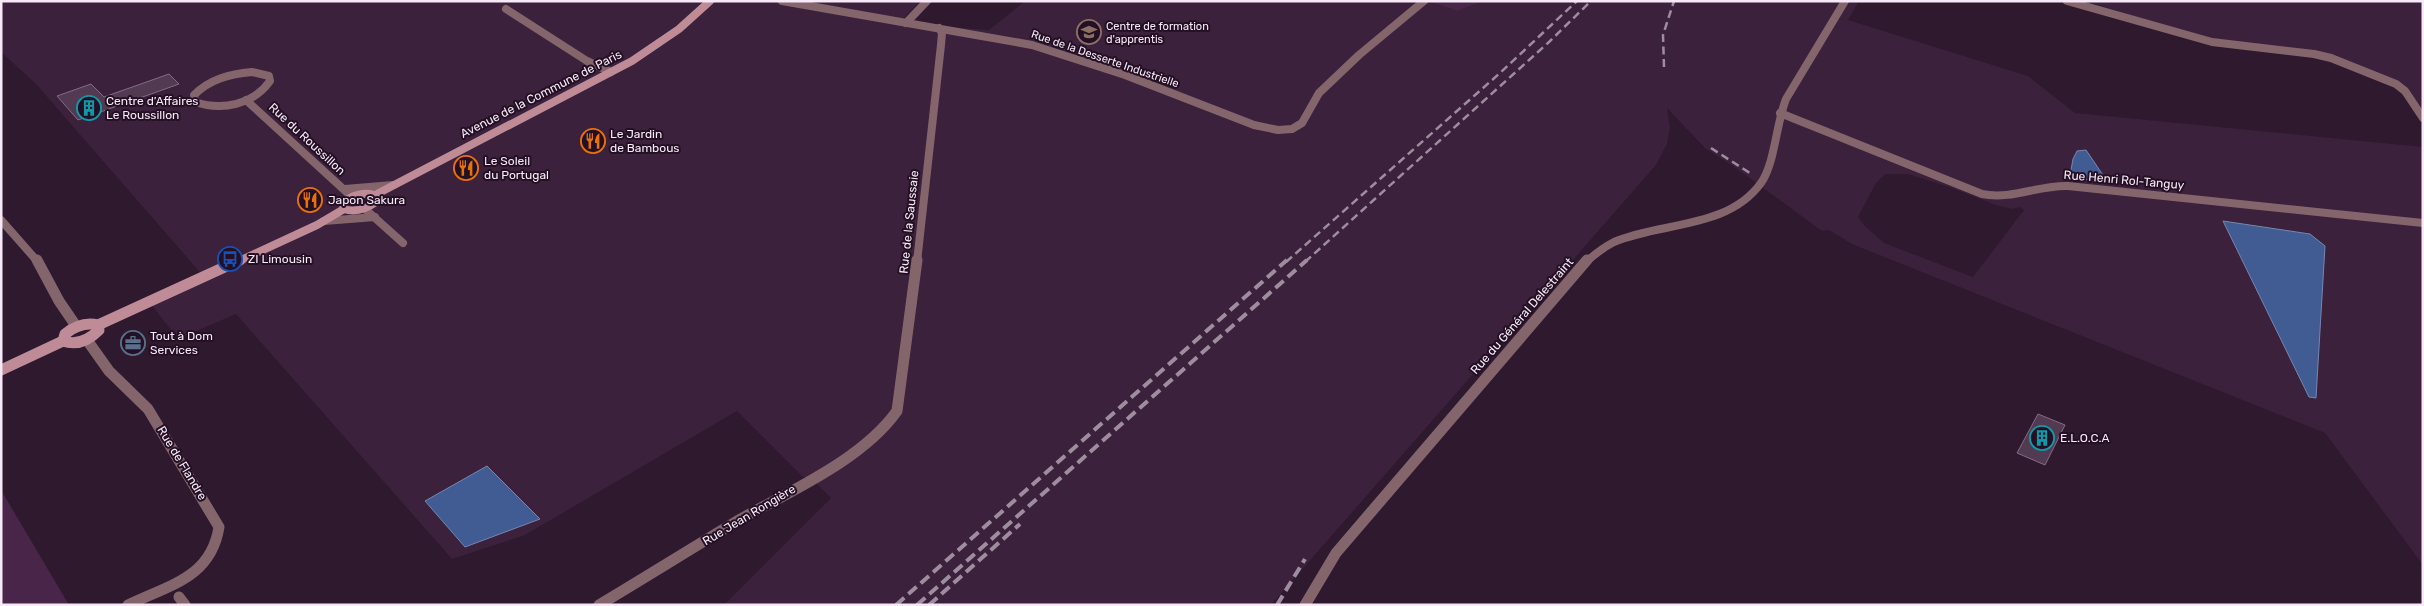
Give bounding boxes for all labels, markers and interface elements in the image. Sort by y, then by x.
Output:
school or university icon: Centre de formation d'apprentis [1076,19,1102,45]
place label: Centre de formation d'apprentis [1106,20,1209,46]
street label: Rue de la Desserte Industrielle [1029,28,1181,90]
street label: Avenue de la Commune de Paris [458,47,624,141]
place label: Centre d’Affaires Le Roussillon [106,94,199,122]
building icon: Centre d’Affaires Le Roussillon [76,95,102,121]
street label: Rue du Roussillon [266,100,348,178]
place label: Le Jardin de Bambous [610,127,679,155]
restaurant icon: Le Jardin de Bambous [580,128,606,154]
place label: Le Soleil du Portugal [484,154,549,182]
restaurant icon: Le Soleil du Portugal [453,155,479,181]
street label: Rue Henri Rol-Tanguy [2063,168,2185,192]
street label: Rue de la Saussaie [897,169,921,274]
restaurant icon: Japon Sakura [297,187,323,213]
place label: Japon Sakura [328,193,405,207]
bus stop icon: ZI Limousin [217,246,243,272]
place label: ZI Limousin [248,252,312,266]
street label: Rue du Général Delestraint [1468,255,1576,377]
place label: Tout à Dom Services [150,329,213,357]
office icon: Tout à Dom Services [120,330,146,356]
street label: Rue de Flandre [154,424,210,503]
building icon: E.L.O.C.A [2029,425,2055,451]
place label: E.L.O.C.A [2060,431,2109,445]
street label: Rue Jean Rongière [700,482,798,548]

